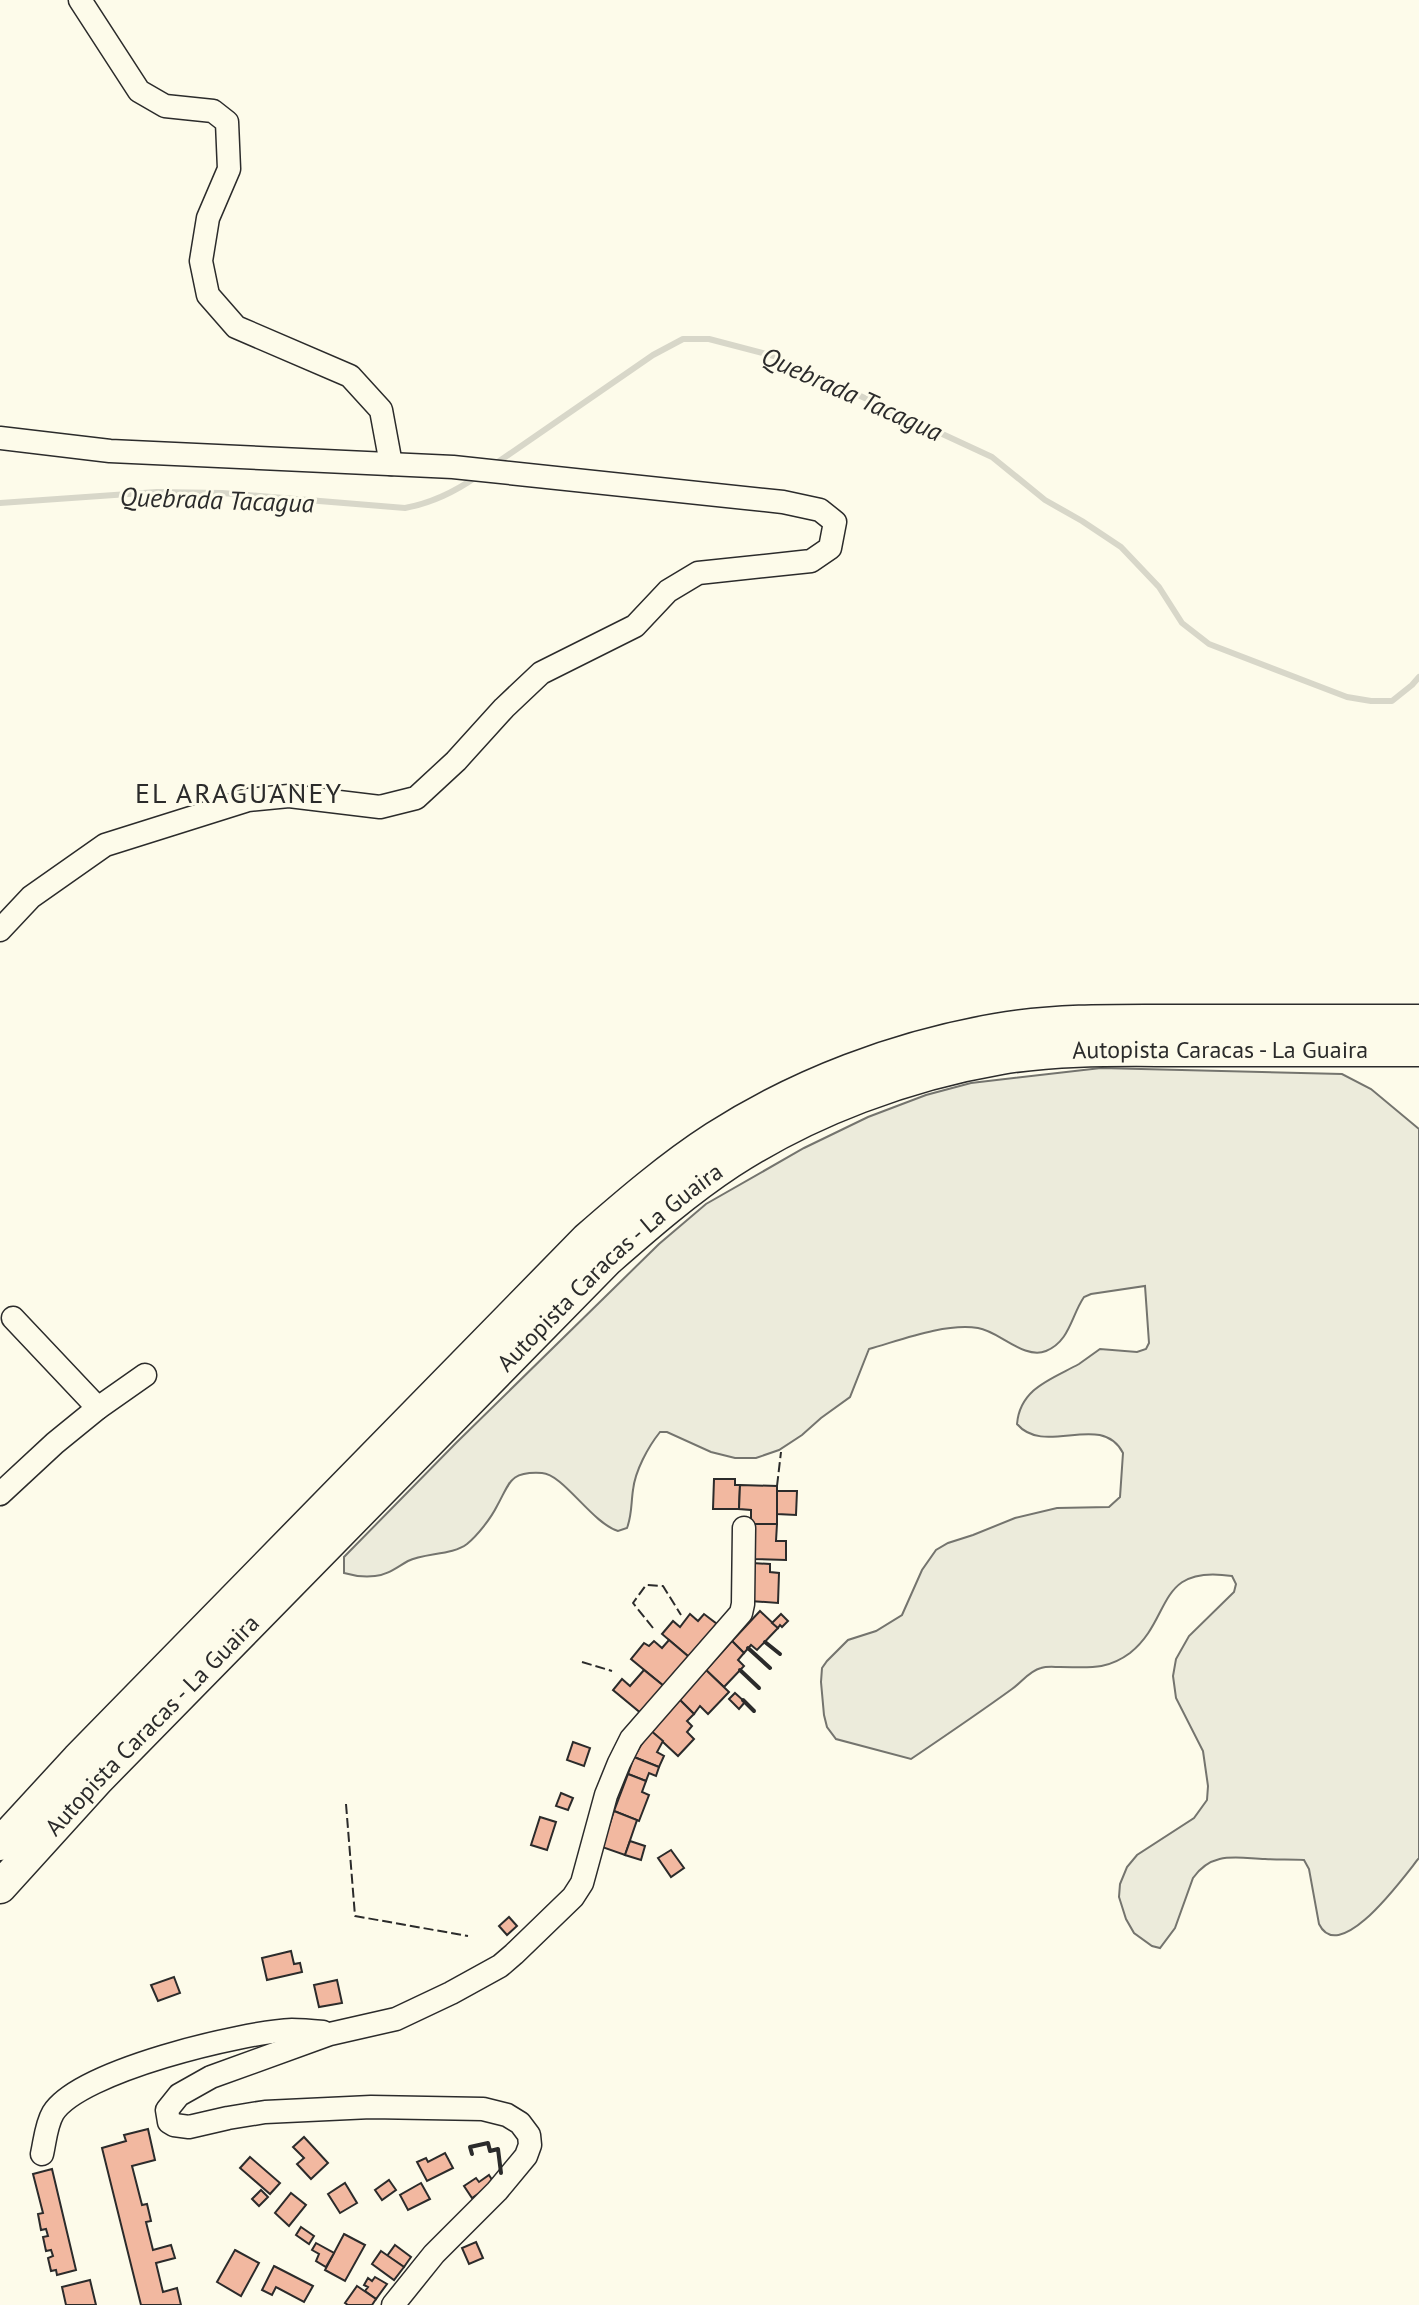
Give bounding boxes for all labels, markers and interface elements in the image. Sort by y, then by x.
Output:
water label: Quebrada Tacagua [757,339,948,448]
water label: Quebrada Tacagua [119,480,315,519]
district label: EL ARAGUANEY [135,774,343,811]
street label: Autopista Caracas - La Guaira [1072,1034,1368,1066]
street label: Autopista Caracas - La Guaira [490,1156,728,1378]
street label: Autopista Caracas - La Guaira [38,1608,266,1842]

